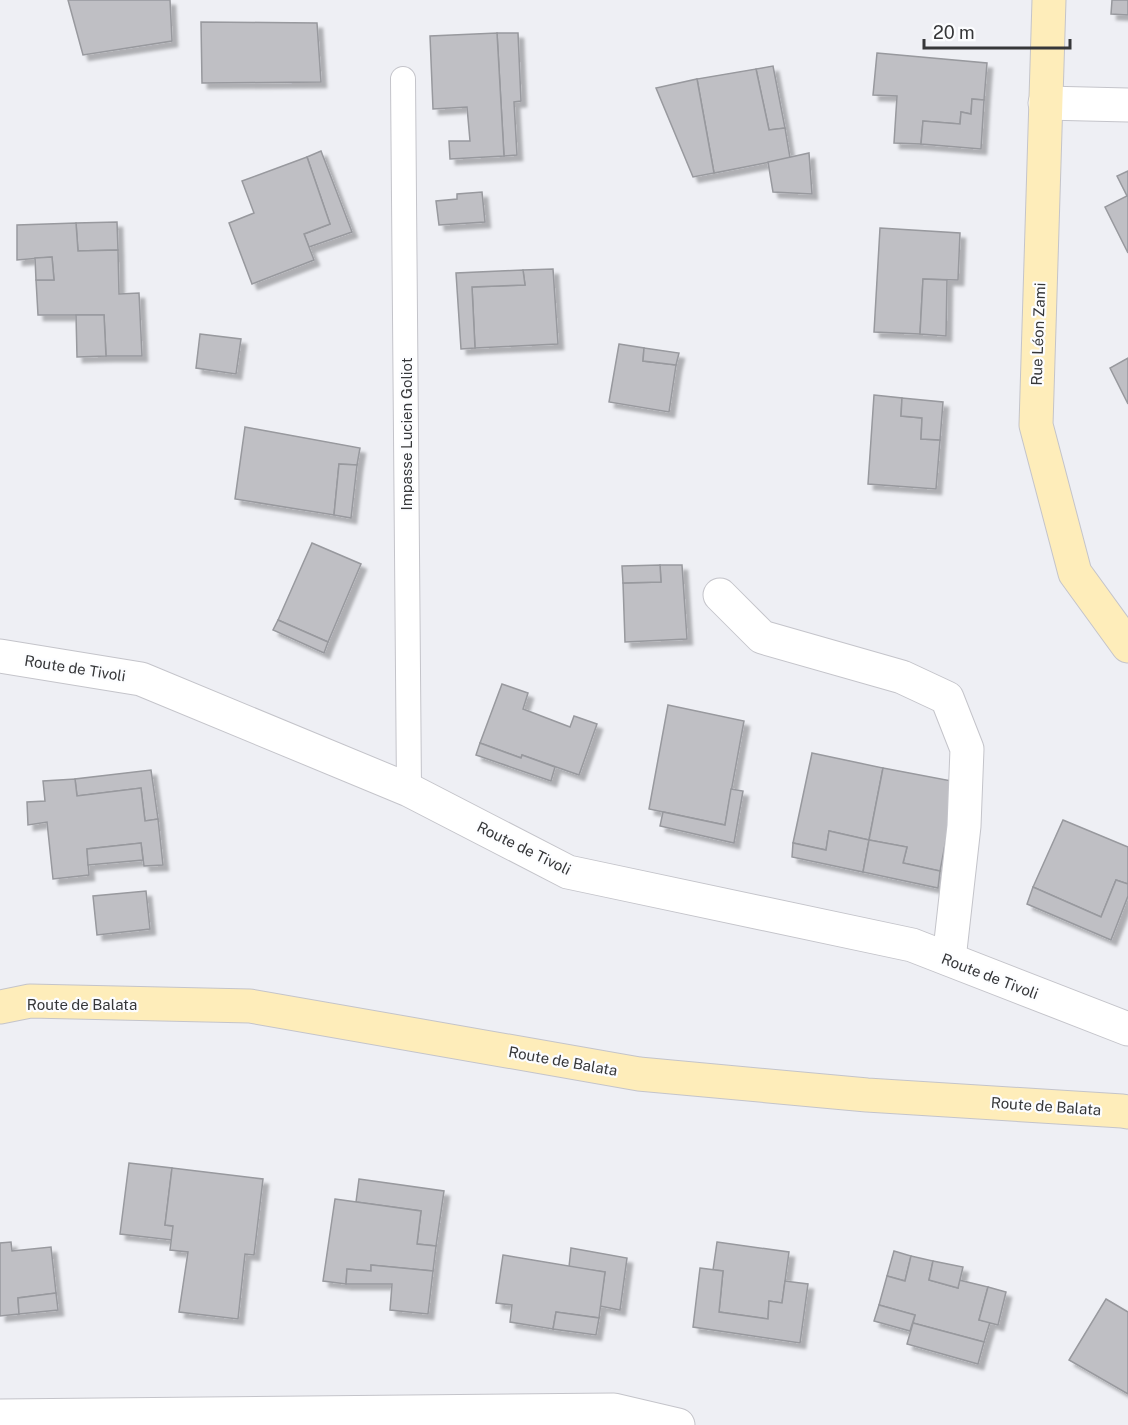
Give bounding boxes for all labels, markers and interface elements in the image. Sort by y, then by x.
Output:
scale bar [924,12,1070,50]
text: 20 m [933,22,975,43]
street label: Rue Léon Zami [1028,282,1048,386]
street label: Impasse Lucien Goliot [398,357,415,511]
street label: Route de Tivoli [23,652,127,684]
street label: Route de Tivoli [474,818,574,878]
street label: Route de Tivoli [939,950,1041,1002]
street label: Route de Balata [27,996,137,1013]
street label: Route de Balata [507,1043,619,1079]
street label: Route de Balata [990,1094,1102,1118]

